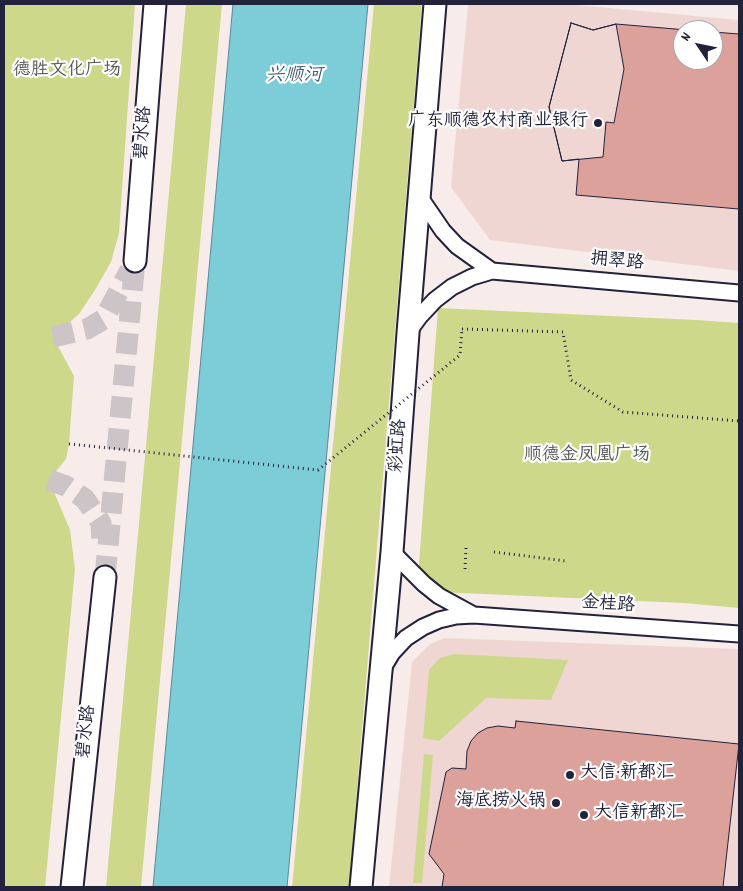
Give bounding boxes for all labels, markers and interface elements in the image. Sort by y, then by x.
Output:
north arrow [673,20,723,70]
text: N [676,29,697,46]
park label: 德胜文化广场 [13,61,121,83]
water label: 兴顺河 [266,66,322,88]
street label: 碧水路 [132,105,158,161]
place label: 广东顺德农村商业银行 [408,112,588,134]
marker: 广东顺德农村商业银行 [592,117,604,129]
street label: 拥翠路 [589,250,645,276]
street label: 彩虹路 [387,418,413,474]
park label: 顺德金凤凰广场 [524,446,650,468]
street label: 金桂路 [580,593,636,619]
street label: 碧水路 [74,704,102,760]
place label: 大信·新都汇 [580,764,674,786]
marker: 大信·新都汇 [564,769,576,781]
place label: 海底捞火锅 [456,792,546,814]
marker: 海底捞火锅 [550,797,562,809]
place label: 大信新都汇 [594,804,684,826]
marker: 大信新都汇 [578,809,590,821]

